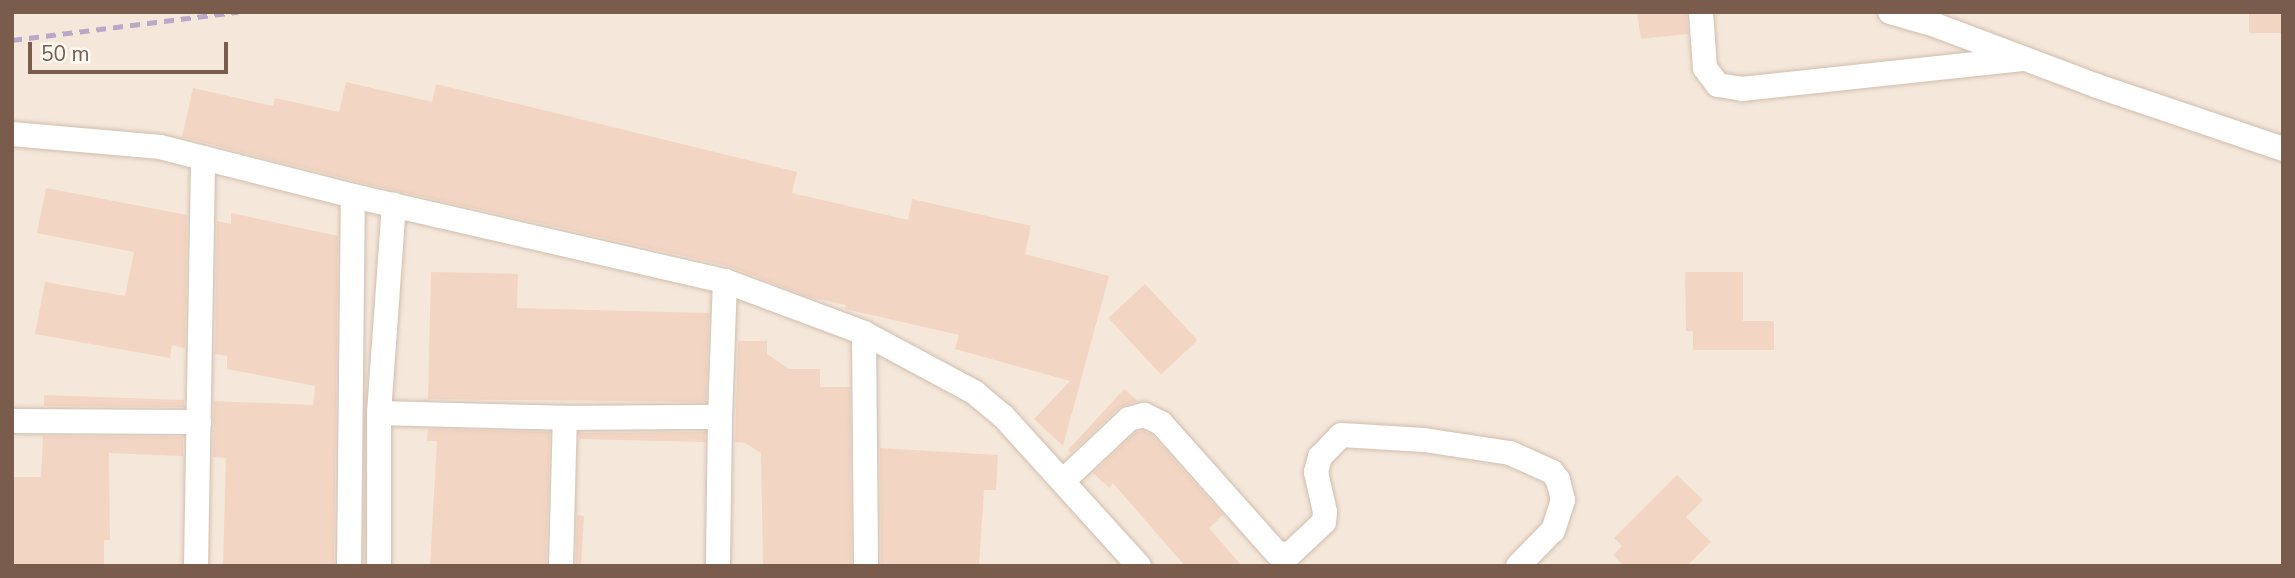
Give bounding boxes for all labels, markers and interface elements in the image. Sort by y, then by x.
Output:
scale bar [32,28,231,72]
text: 50 m [41,40,90,68]

